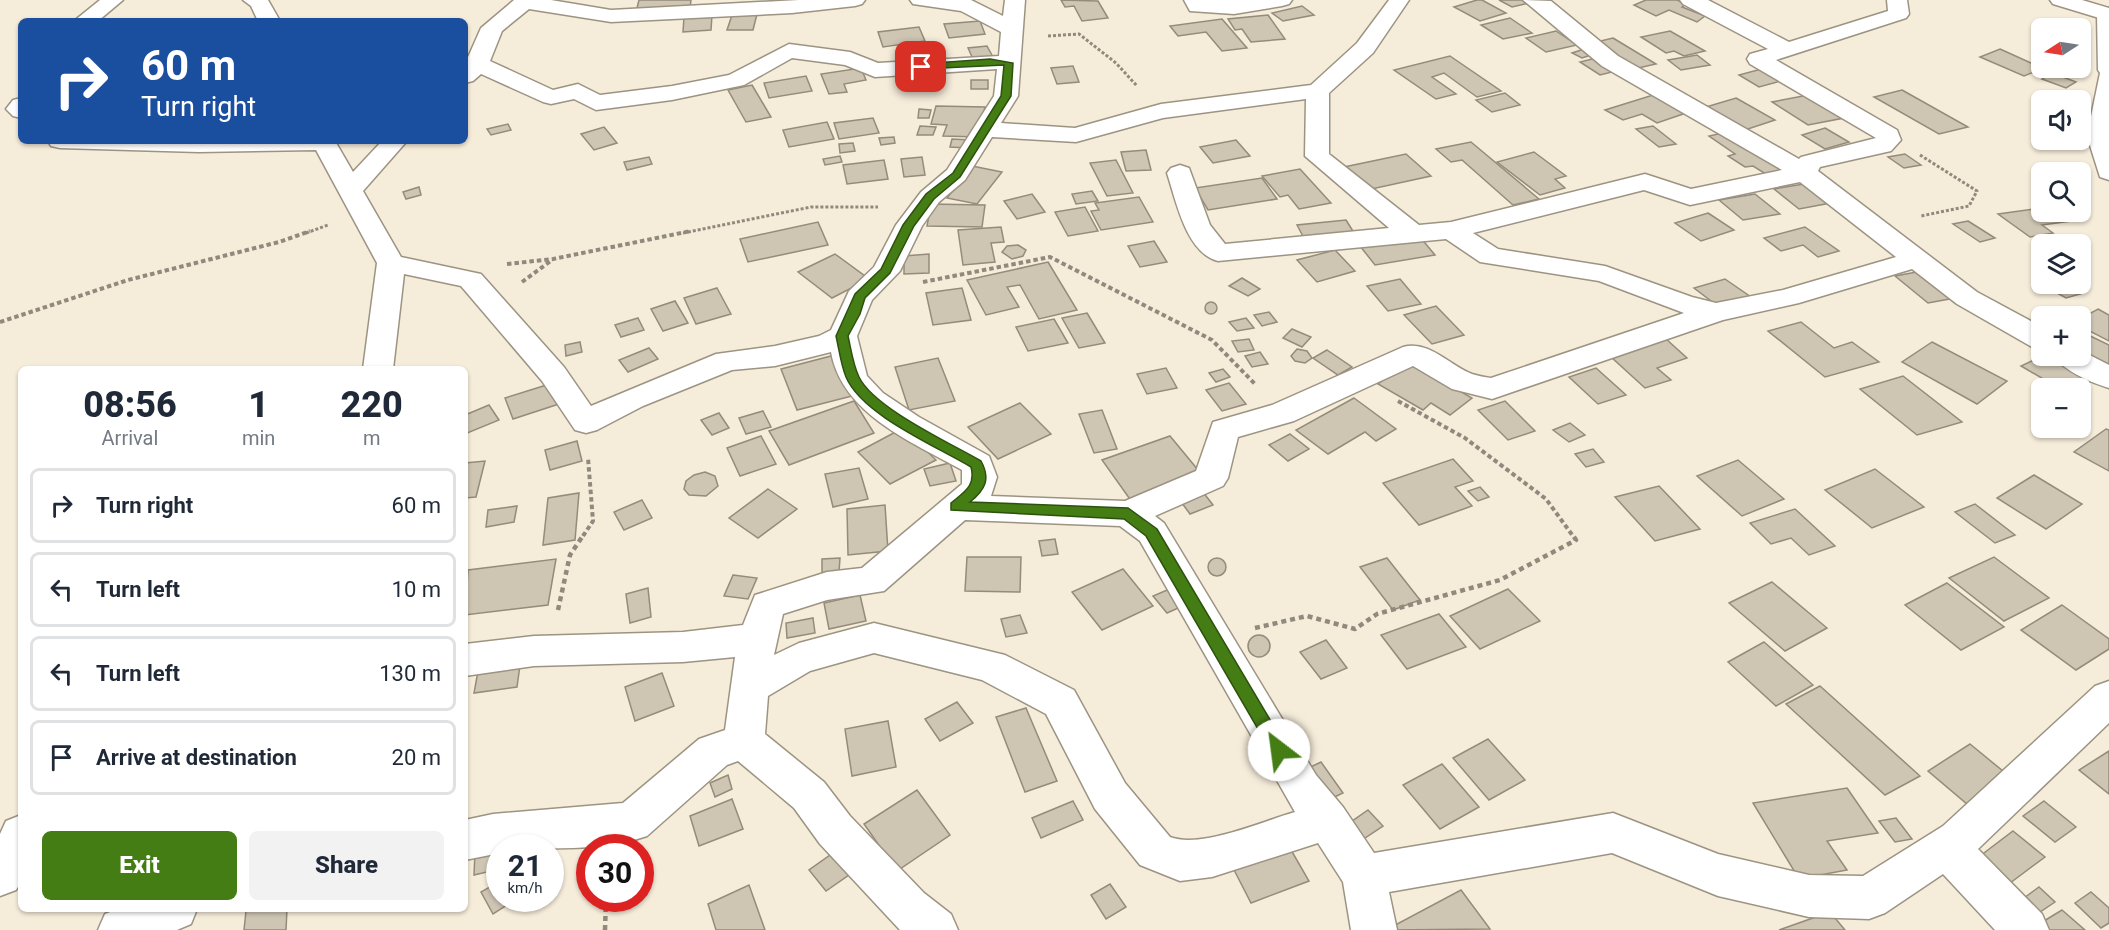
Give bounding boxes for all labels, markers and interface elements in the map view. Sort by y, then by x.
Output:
north arrow [2031,18,2091,78]
map controls [2031,18,2091,438]
text: 60 m [141,41,236,90]
pin [895,41,946,92]
icon: right [42,42,120,120]
icon: arrive [904,50,937,83]
button: sound [2031,90,2091,150]
text: Turn right [141,91,256,123]
button: search [2031,162,2091,222]
button: layers [2031,234,2091,294]
button: + [2031,306,2091,366]
button: − [2031,378,2091,438]
text: 08:56 [83,384,177,426]
text: 1 [248,384,269,426]
text: 220 [341,384,403,426]
text: Arrival [102,426,158,450]
text: min [242,426,275,450]
text: m [363,426,380,450]
icon: right [45,489,78,522]
text: Turn right [96,493,193,518]
text: 60 m [392,493,441,518]
icon: left [45,573,78,606]
text: Turn left [96,577,180,602]
text: 10 m [392,577,441,602]
icon: left [45,657,78,690]
text: Turn left [96,661,180,686]
text: 130 m [379,661,441,686]
position arrow [1247,718,1311,782]
icon: arrive [45,741,78,774]
text: Arrive at destination [96,745,297,770]
text: 20 m [392,745,441,770]
button: Exit [42,831,237,900]
button: Share [249,831,444,900]
speed limit sign: 30 [576,834,654,912]
text: 21 [508,848,542,883]
text: km/h [507,879,543,897]

